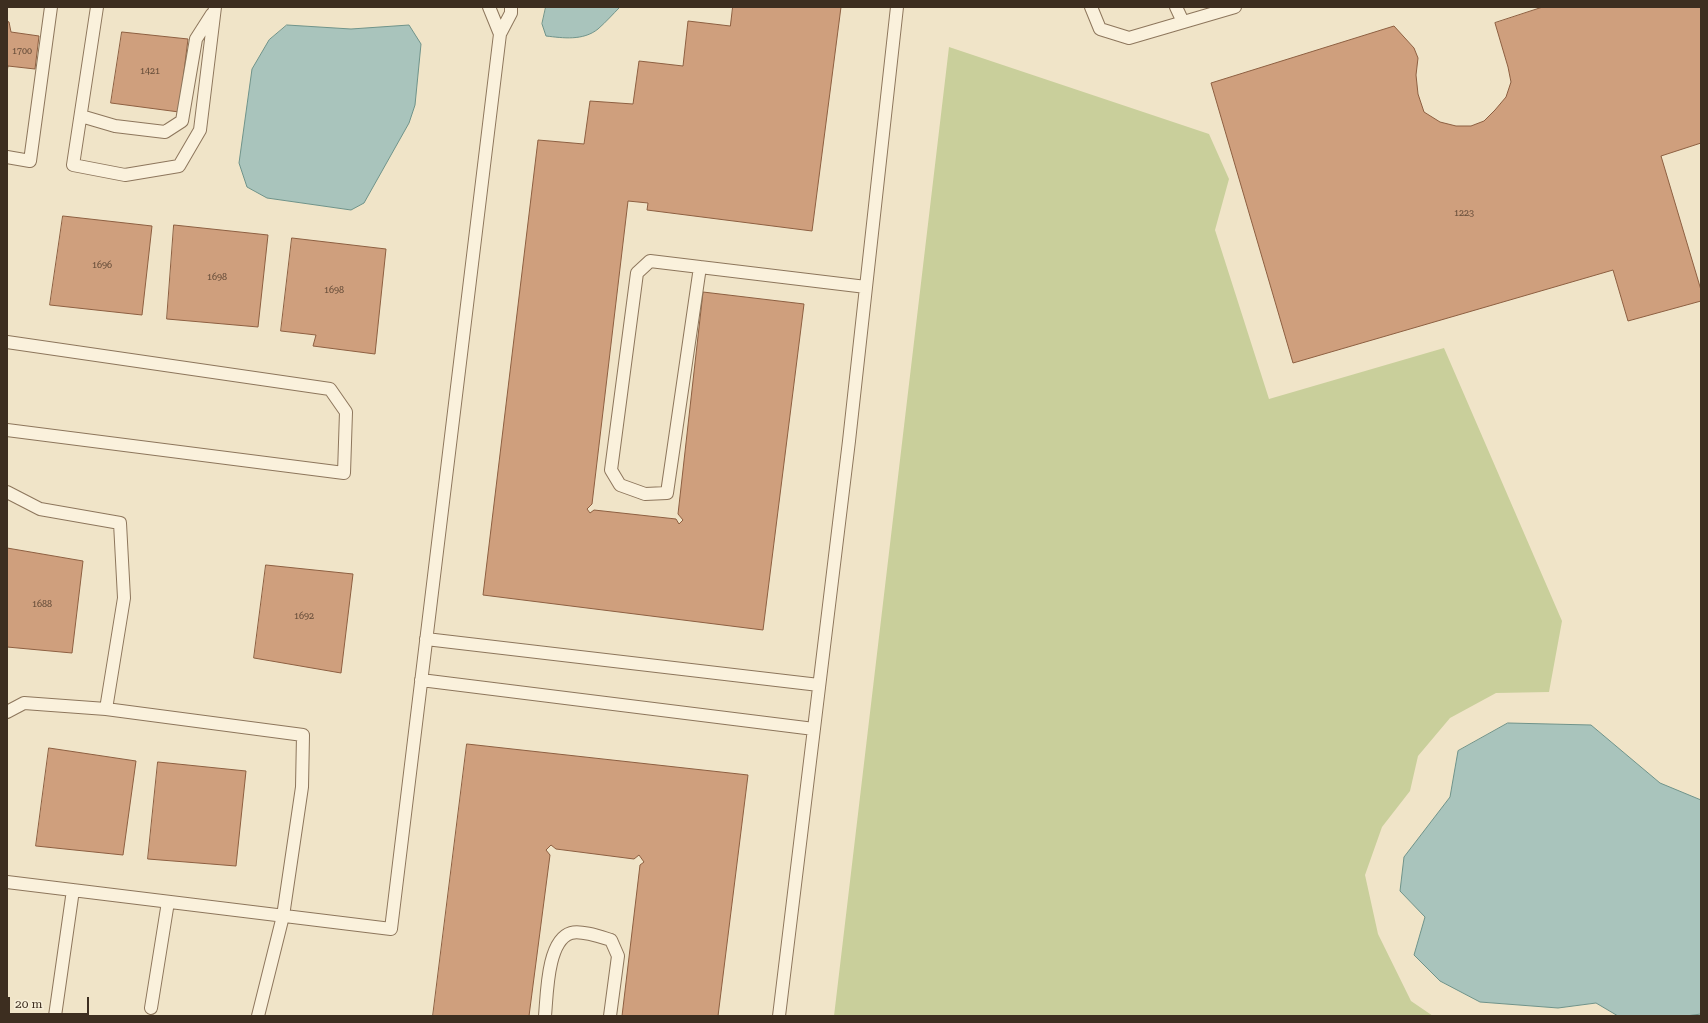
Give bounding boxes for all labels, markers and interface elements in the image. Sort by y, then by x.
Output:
house number: 1700 [12,46,32,56]
house number: 1421 [140,66,160,76]
house number: 1223 [1454,208,1474,218]
house number: 1696 [92,260,112,270]
house number: 1698 [207,272,227,282]
house number: 1698 [324,285,344,295]
house number: 1688 [32,599,52,609]
house number: 1692 [294,611,314,621]
scale bar [10,989,91,1015]
text: 20 m [15,997,42,1011]

